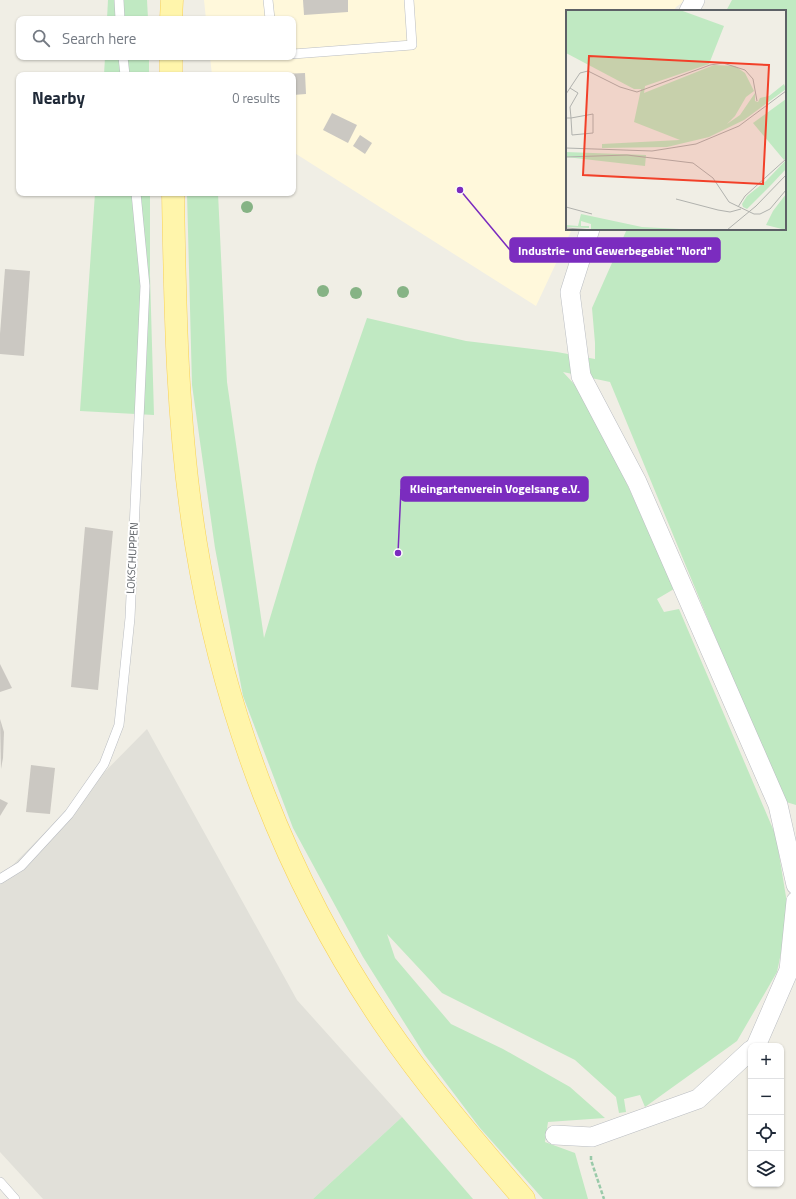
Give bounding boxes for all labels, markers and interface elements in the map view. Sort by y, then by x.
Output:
inset map [566,10,786,230]
search box [16,16,296,60]
icon: search [30,27,52,49]
text: Search here [62,27,136,50]
text: Nearby [32,85,85,111]
text: 0 results [232,88,280,108]
callout: Industrie- und Gewerbegebiet "Nord" [510,238,720,262]
text: Industrie- und Gewerbegebiet "Nord" [518,241,712,260]
callout: Kleingartenverein Vogelsang e.V. [401,477,588,501]
text: Kleingartenverein Vogelsang e.V. [410,479,580,498]
street label: LOKSCHUPPEN [122,522,142,594]
map controls [748,1043,784,1187]
button: + [748,1043,784,1079]
button: − [748,1079,784,1115]
button: locate [748,1115,784,1151]
button: layers [748,1151,784,1187]

